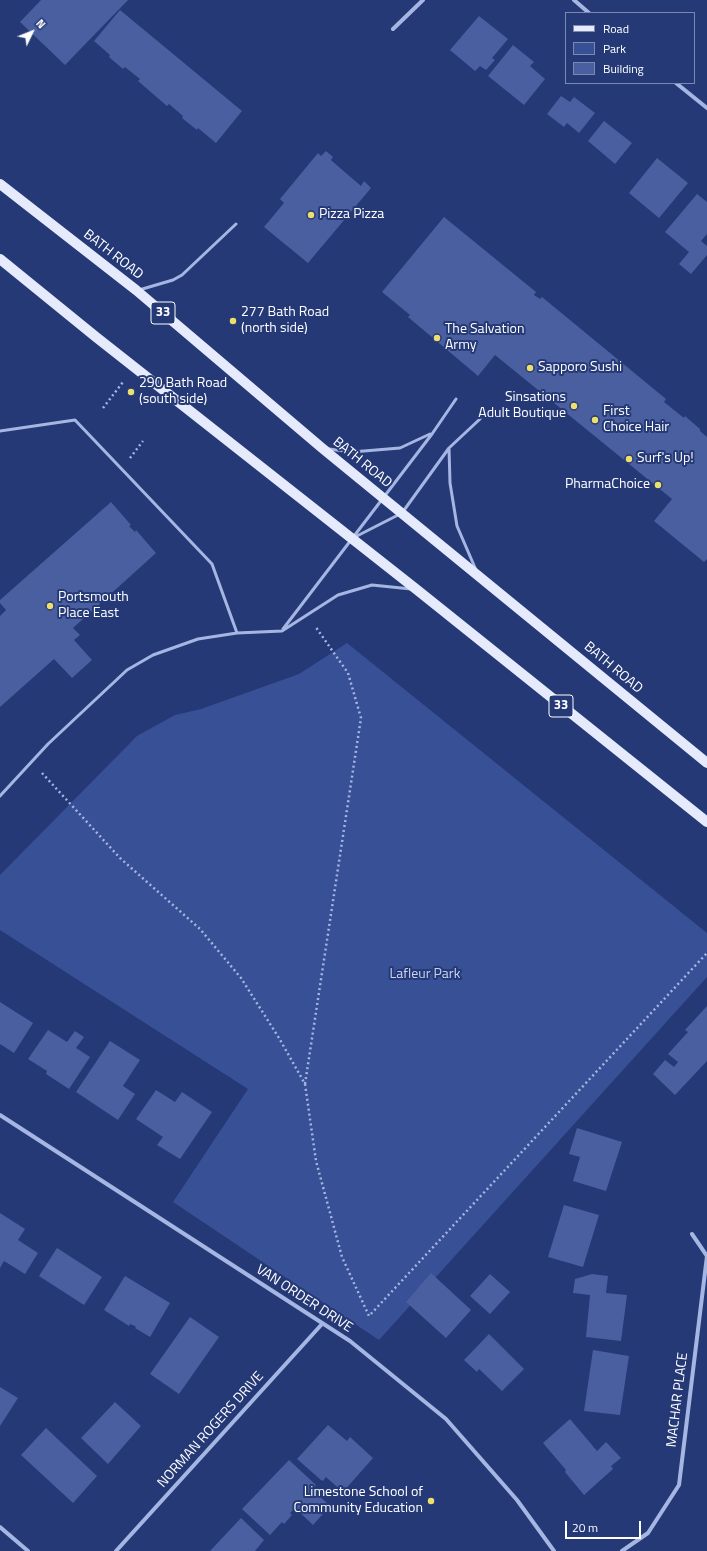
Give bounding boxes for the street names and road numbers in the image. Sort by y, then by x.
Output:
street label: BATH ROAD [80,226,146,284]
road number: 33 [151,302,175,324]
street label: BATH ROAD [329,434,395,492]
street label: BATH ROAD [580,639,646,697]
road number: 33 [549,695,573,717]
street label: VAN ORDER DRIVE [252,1261,356,1337]
street label: MACHAR PLACE [664,1352,692,1448]
street label: NORMAN ROGERS DRIVE [154,1368,268,1492]

